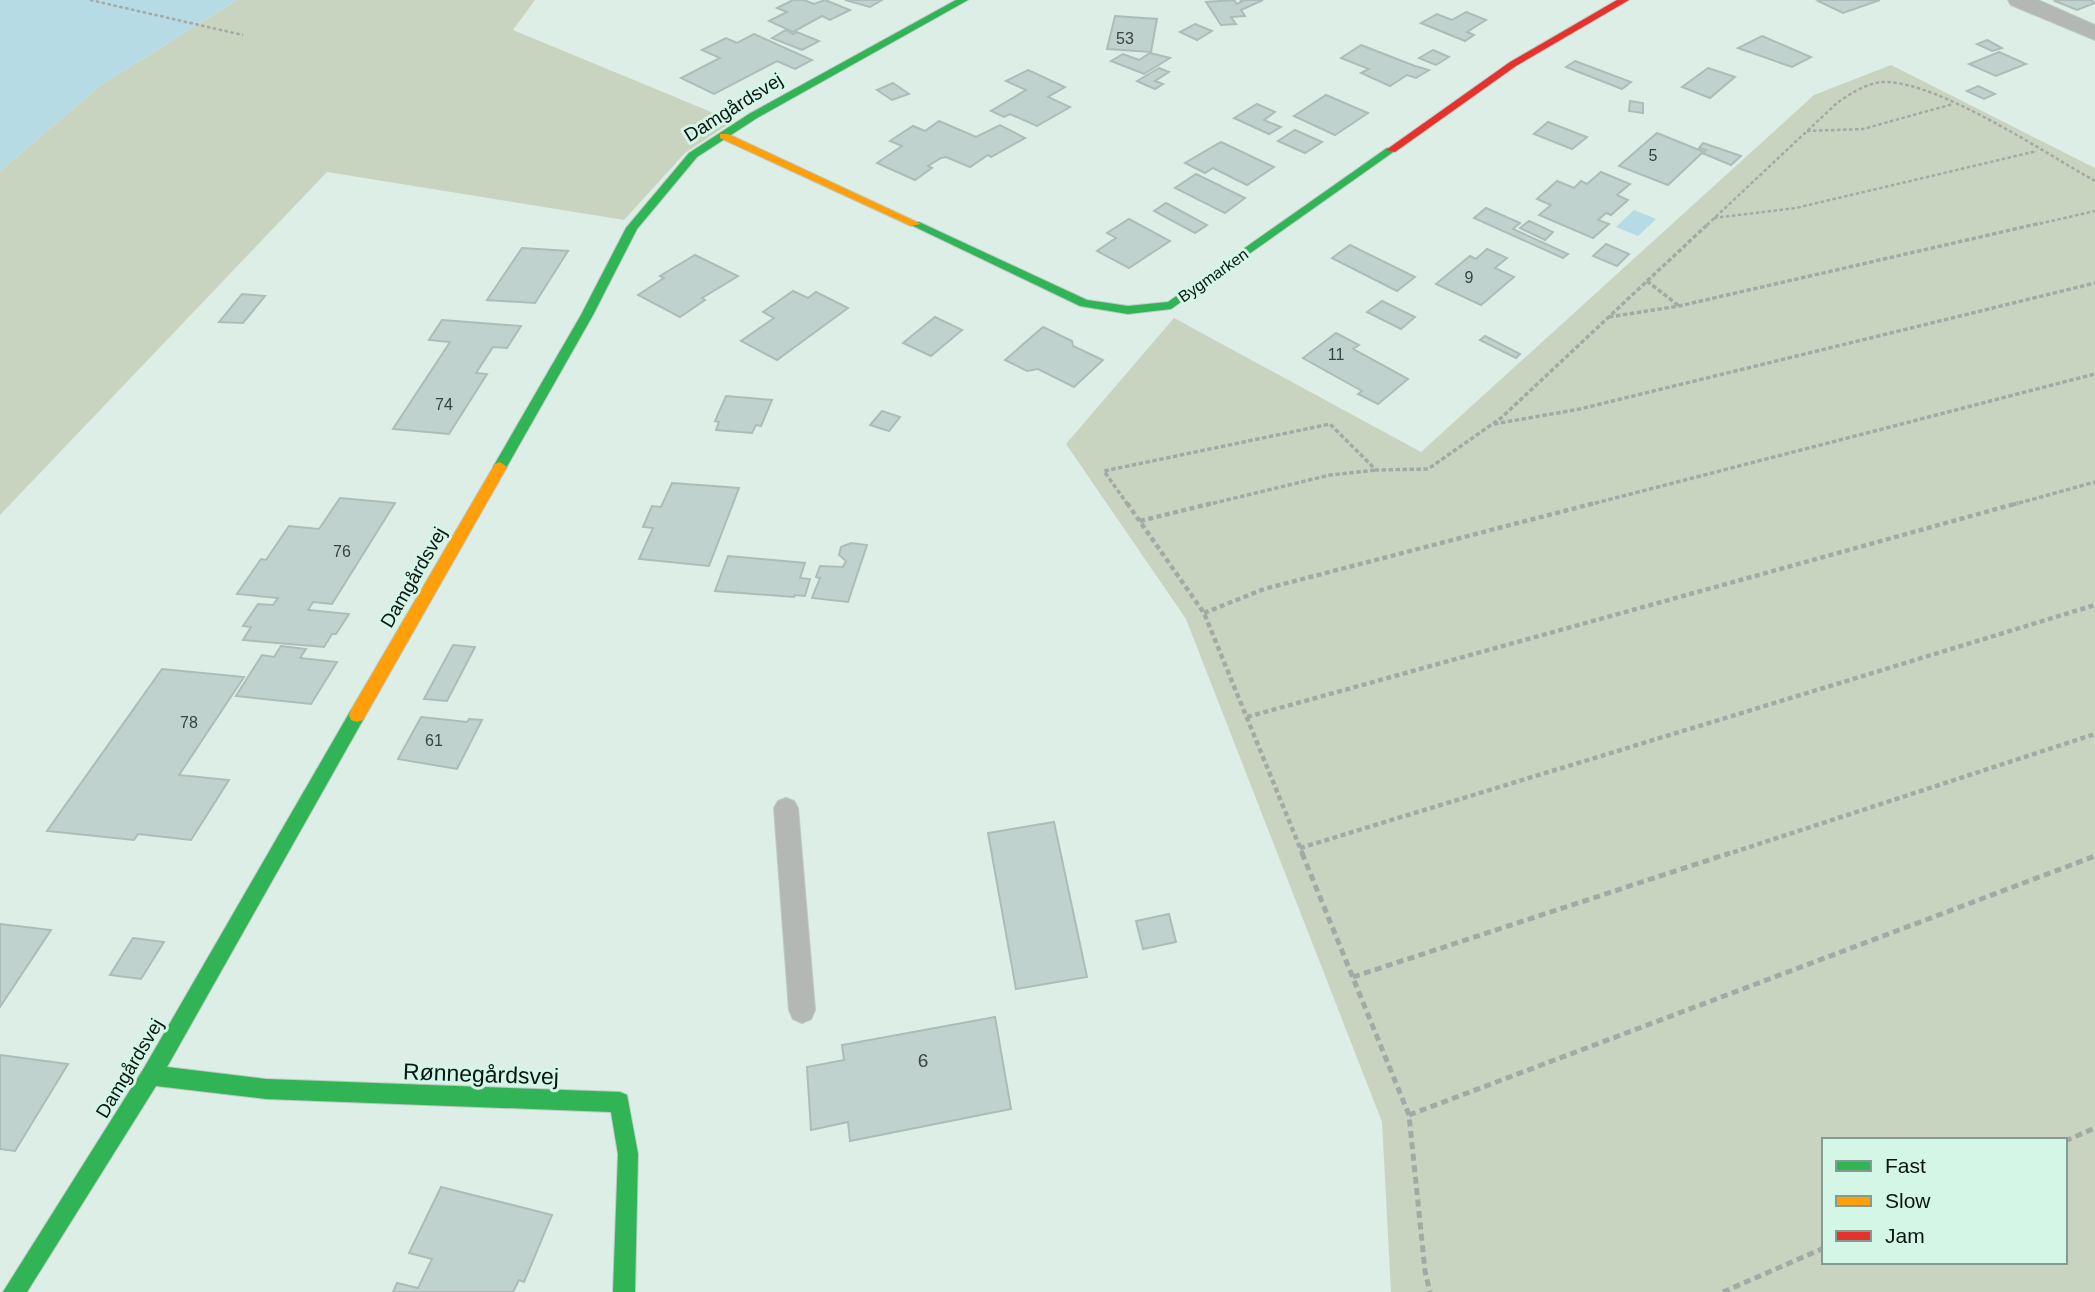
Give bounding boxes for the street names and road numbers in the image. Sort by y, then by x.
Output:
street label: Damgårdsvej [680,69,786,146]
street label: Bygmarken [1175,245,1251,306]
street label: Damgårdsvej [376,524,451,631]
street label: Damgårdsvej [92,1015,167,1122]
street label: Rønnegårdsvej [403,1058,559,1090]

